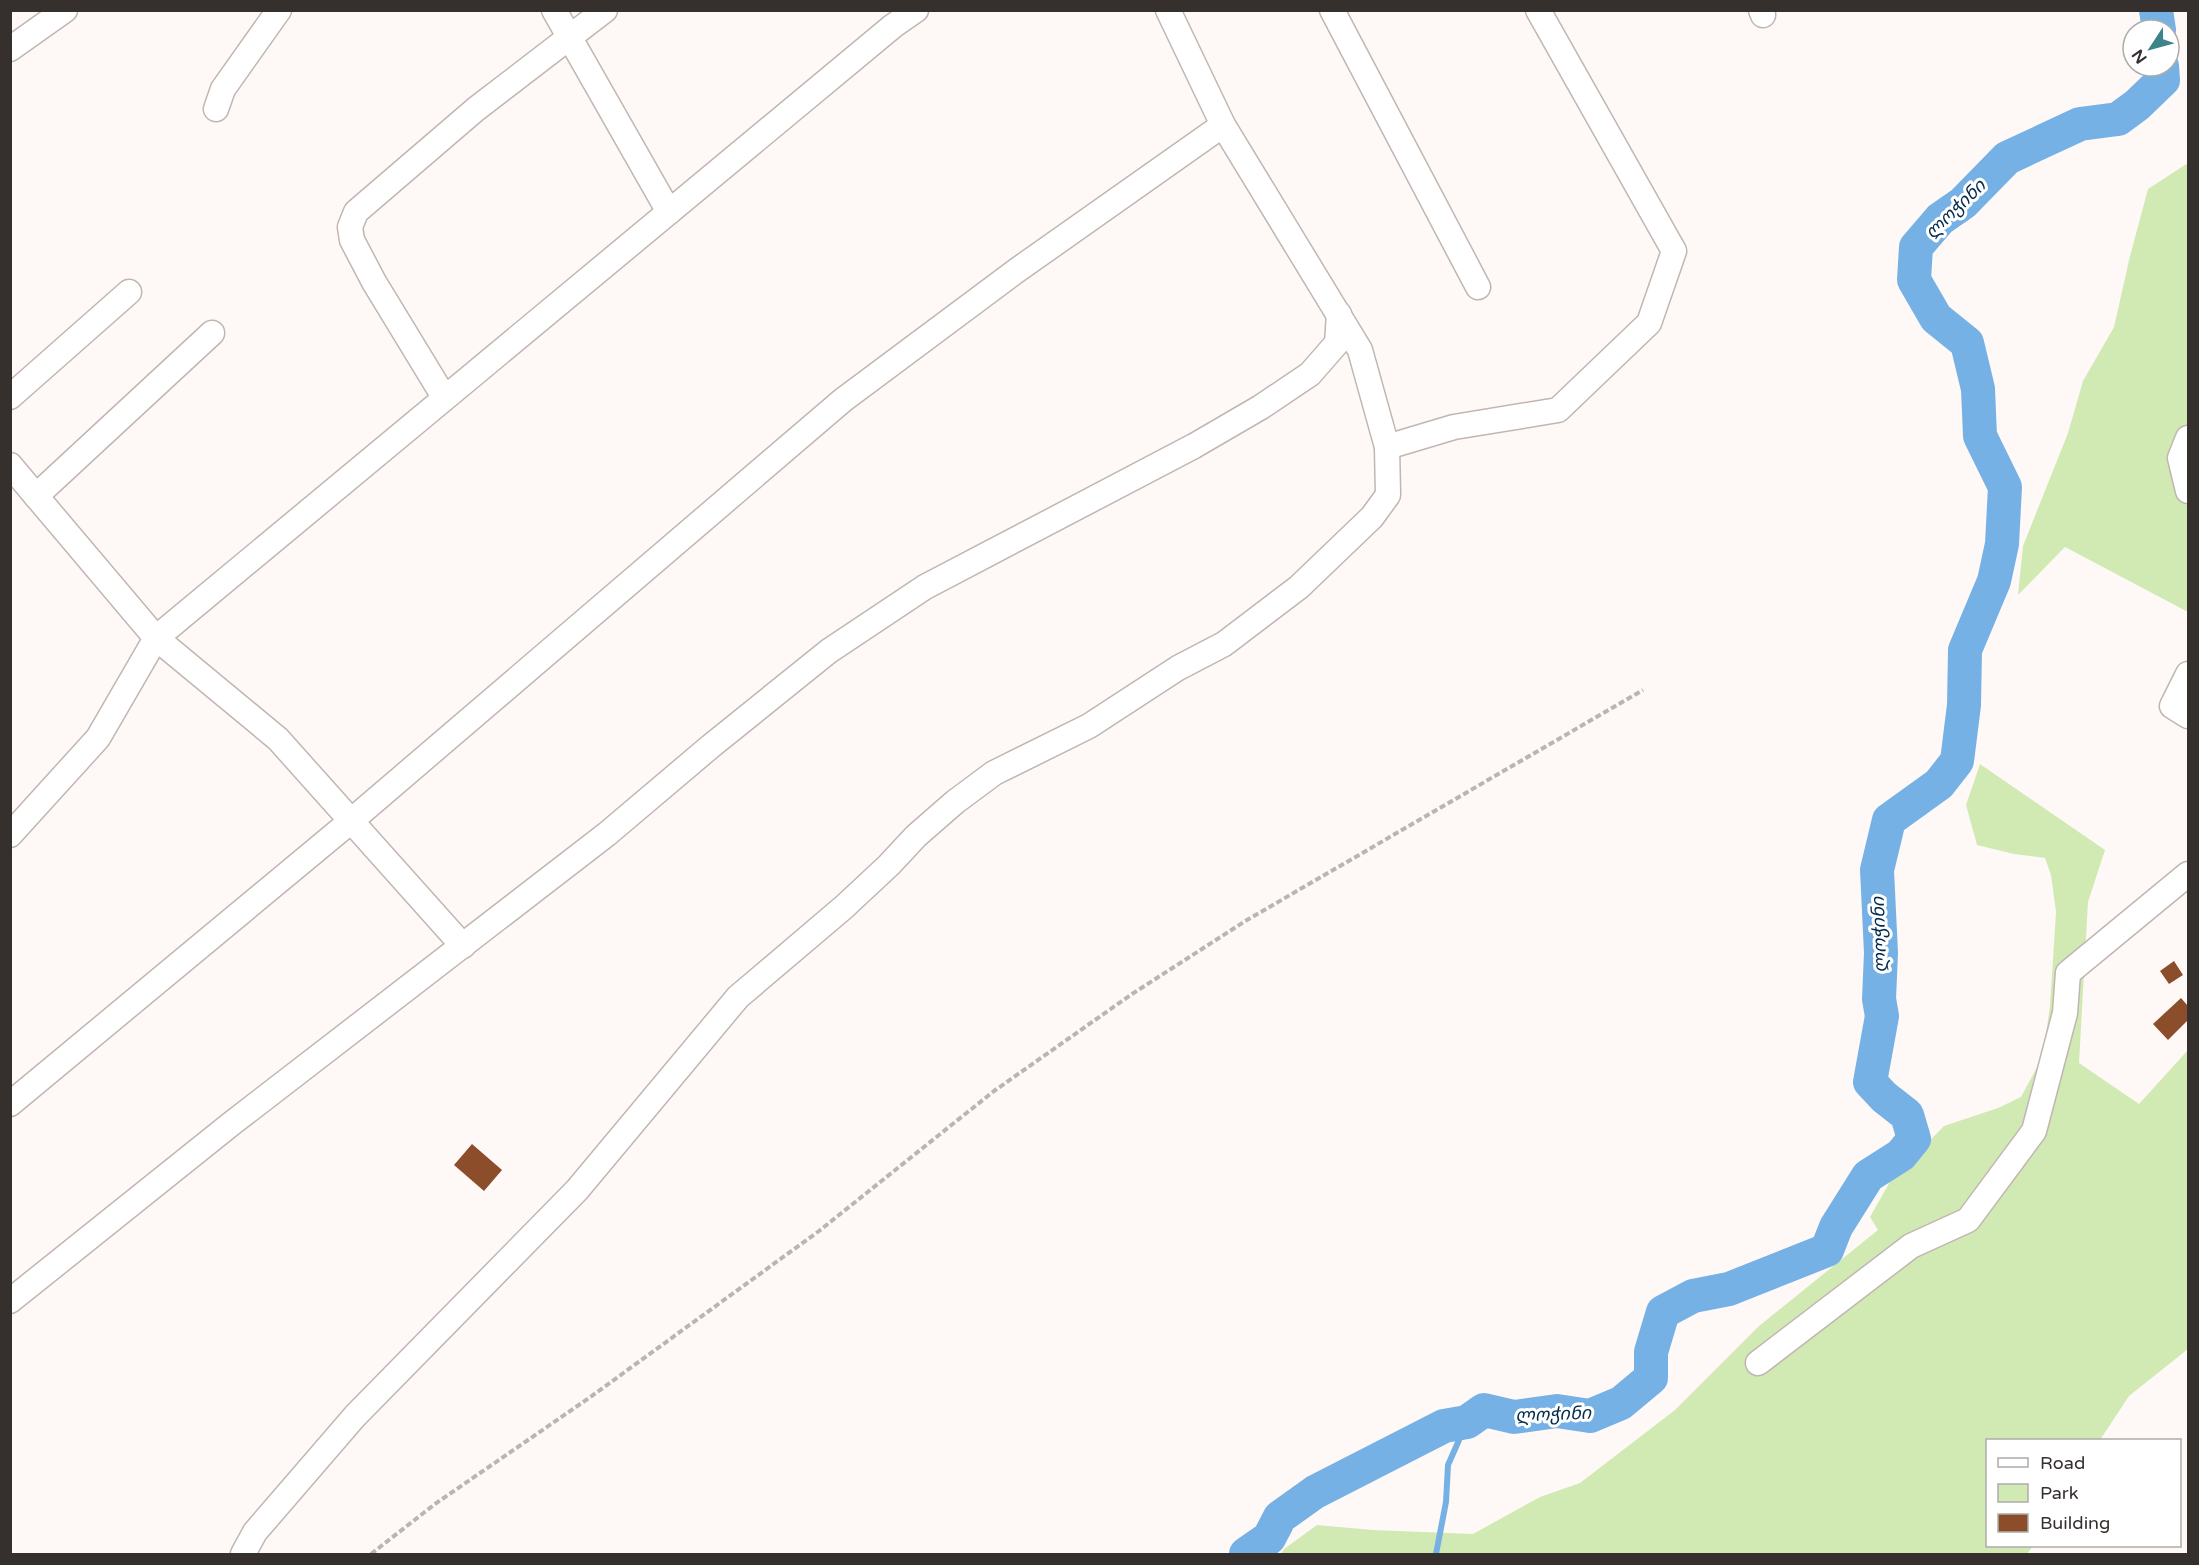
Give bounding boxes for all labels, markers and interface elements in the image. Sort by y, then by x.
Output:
north arrow [2121,18,2181,78]
text: N [2128,45,2152,67]
water label: ლოჭინი [1920,174,1990,243]
water label: ლოჭინი [1867,896,1891,973]
water label: ლოჭინი [1515,1402,1592,1426]
legend [1986,1439,2181,1547]
text: Road [2040,1452,2085,1474]
text: Park [2040,1482,2079,1504]
text: Building [2040,1512,2110,1534]

